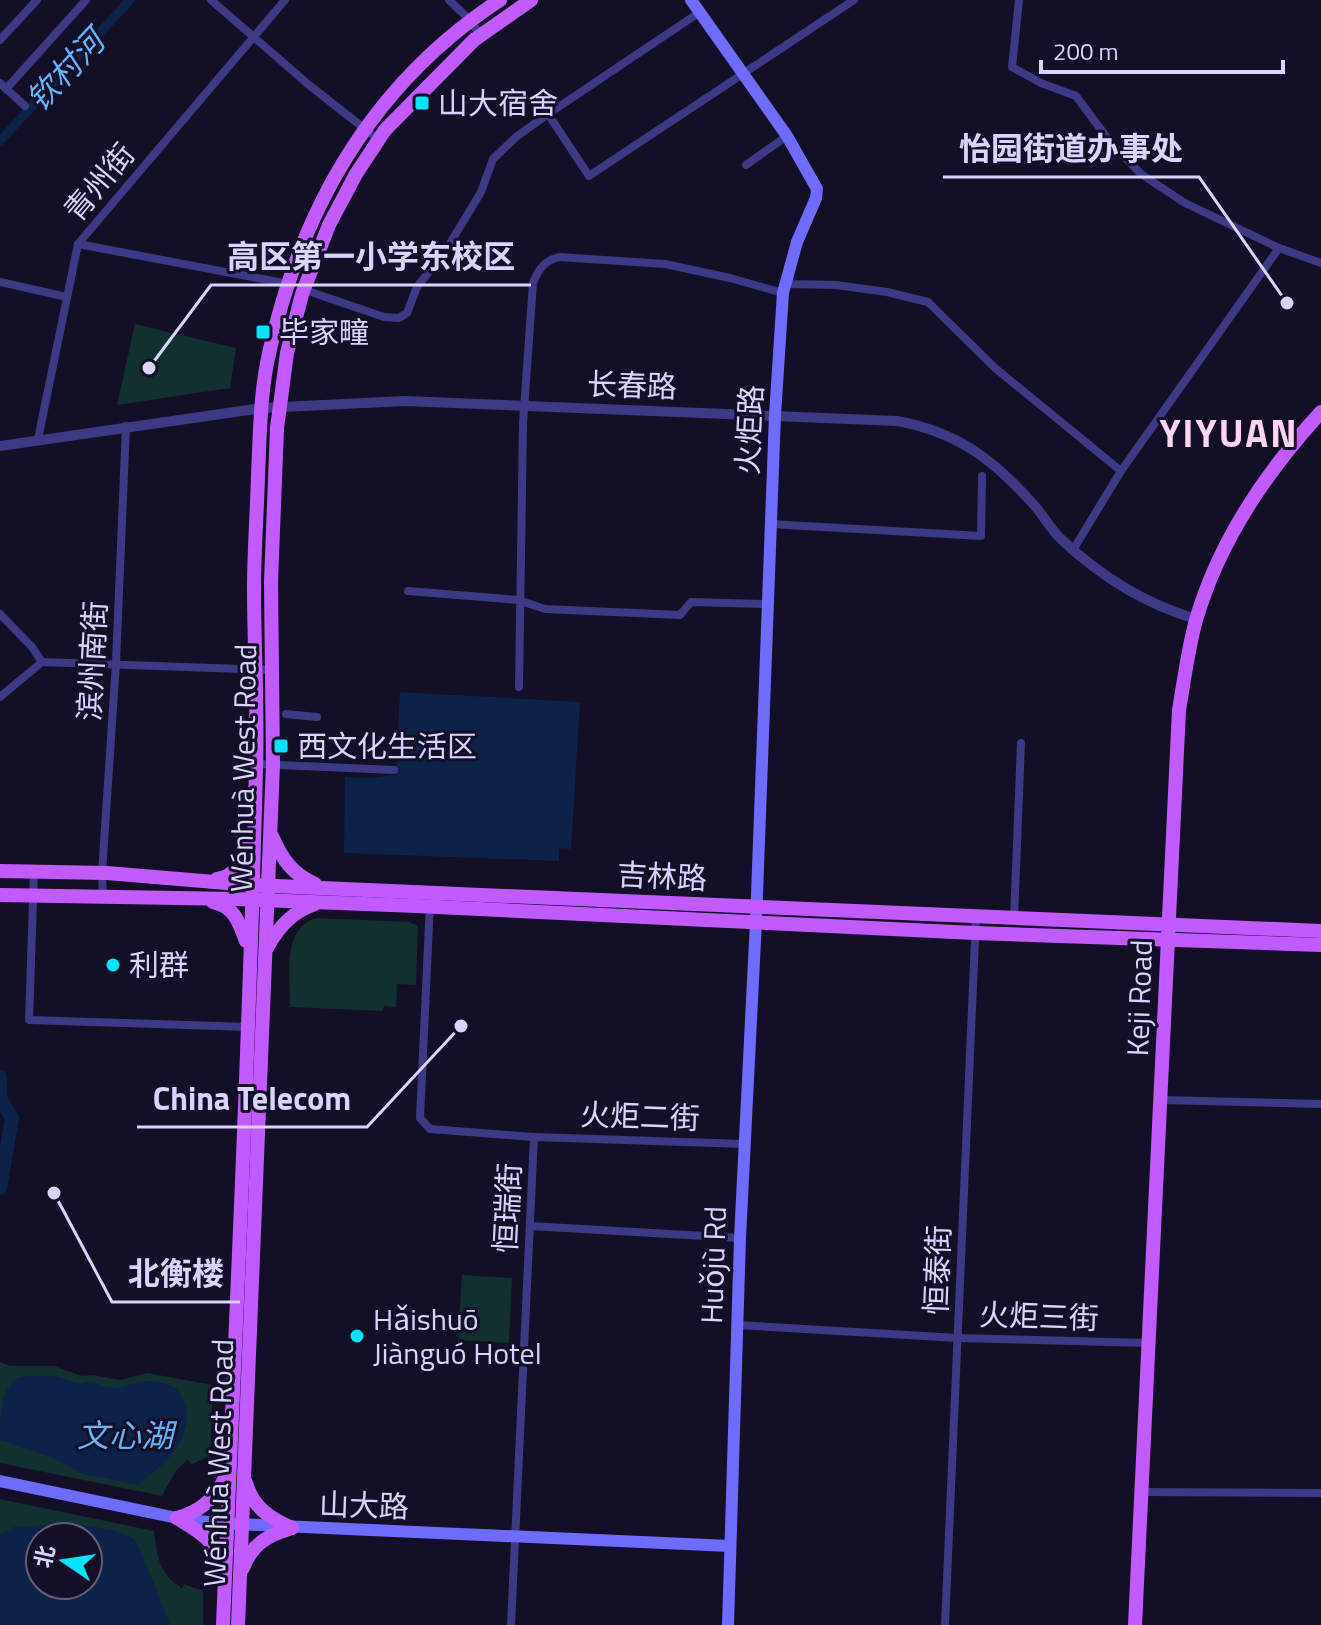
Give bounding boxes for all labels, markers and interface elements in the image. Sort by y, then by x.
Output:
water label: 钦村河 [15,14,119,121]
scale bar [1041,24,1283,74]
text: 200 m [1053,33,1119,69]
place label: 山大宿舍 [438,80,558,126]
marker: 山大宿舍 [413,94,431,112]
callout: 怡园街道办事处 [943,121,1199,177]
text: 怡园街道办事处 [959,124,1183,172]
street label: 青州街 [52,133,146,231]
callout: 高区第一小学东校区 [211,229,531,285]
text: 高区第一小学东校区 [227,232,515,280]
place label: 毕家疃 [279,309,369,355]
marker: 毕家疃 [254,323,272,341]
street label: 长春路 [586,360,678,410]
street label: 火炬路 [724,384,774,476]
district label: YIYUAN [1159,404,1299,462]
street label: 滨州南街 [66,600,118,722]
street label: Wénhuà West Road [218,644,268,892]
place label: 西文化生活区 [297,723,477,769]
marker: 西文化生活区 [272,737,290,755]
street label: 吉林路 [616,851,708,901]
street label: Keji Road [1114,939,1164,1057]
place label: 利群 [129,942,189,988]
marker: 利群 [104,956,122,974]
callout: China Telecom [137,1071,367,1127]
text: China Telecom [153,1074,351,1122]
street label: 火炬二街 [579,1091,701,1141]
street label: 恒瑞街 [482,1162,532,1254]
street label: Huǒjù Rd [688,1205,738,1325]
street label: 恒泰街 [912,1224,962,1316]
callout: 北衡楼 [112,1246,240,1302]
text: 北衡楼 [128,1249,224,1297]
street label: 火炬三街 [978,1291,1100,1341]
place label: Hǎishuō Jiànguó Hotel [373,1296,542,1376]
marker: Hǎishuō Jiànguó Hotel [348,1327,366,1345]
street label: Wénhuà West Road [191,1338,245,1588]
water label: 文心湖 [77,1411,178,1459]
street label: 山大路 [318,1480,410,1530]
north arrow [24,1521,104,1601]
text: 北 [25,1542,64,1571]

